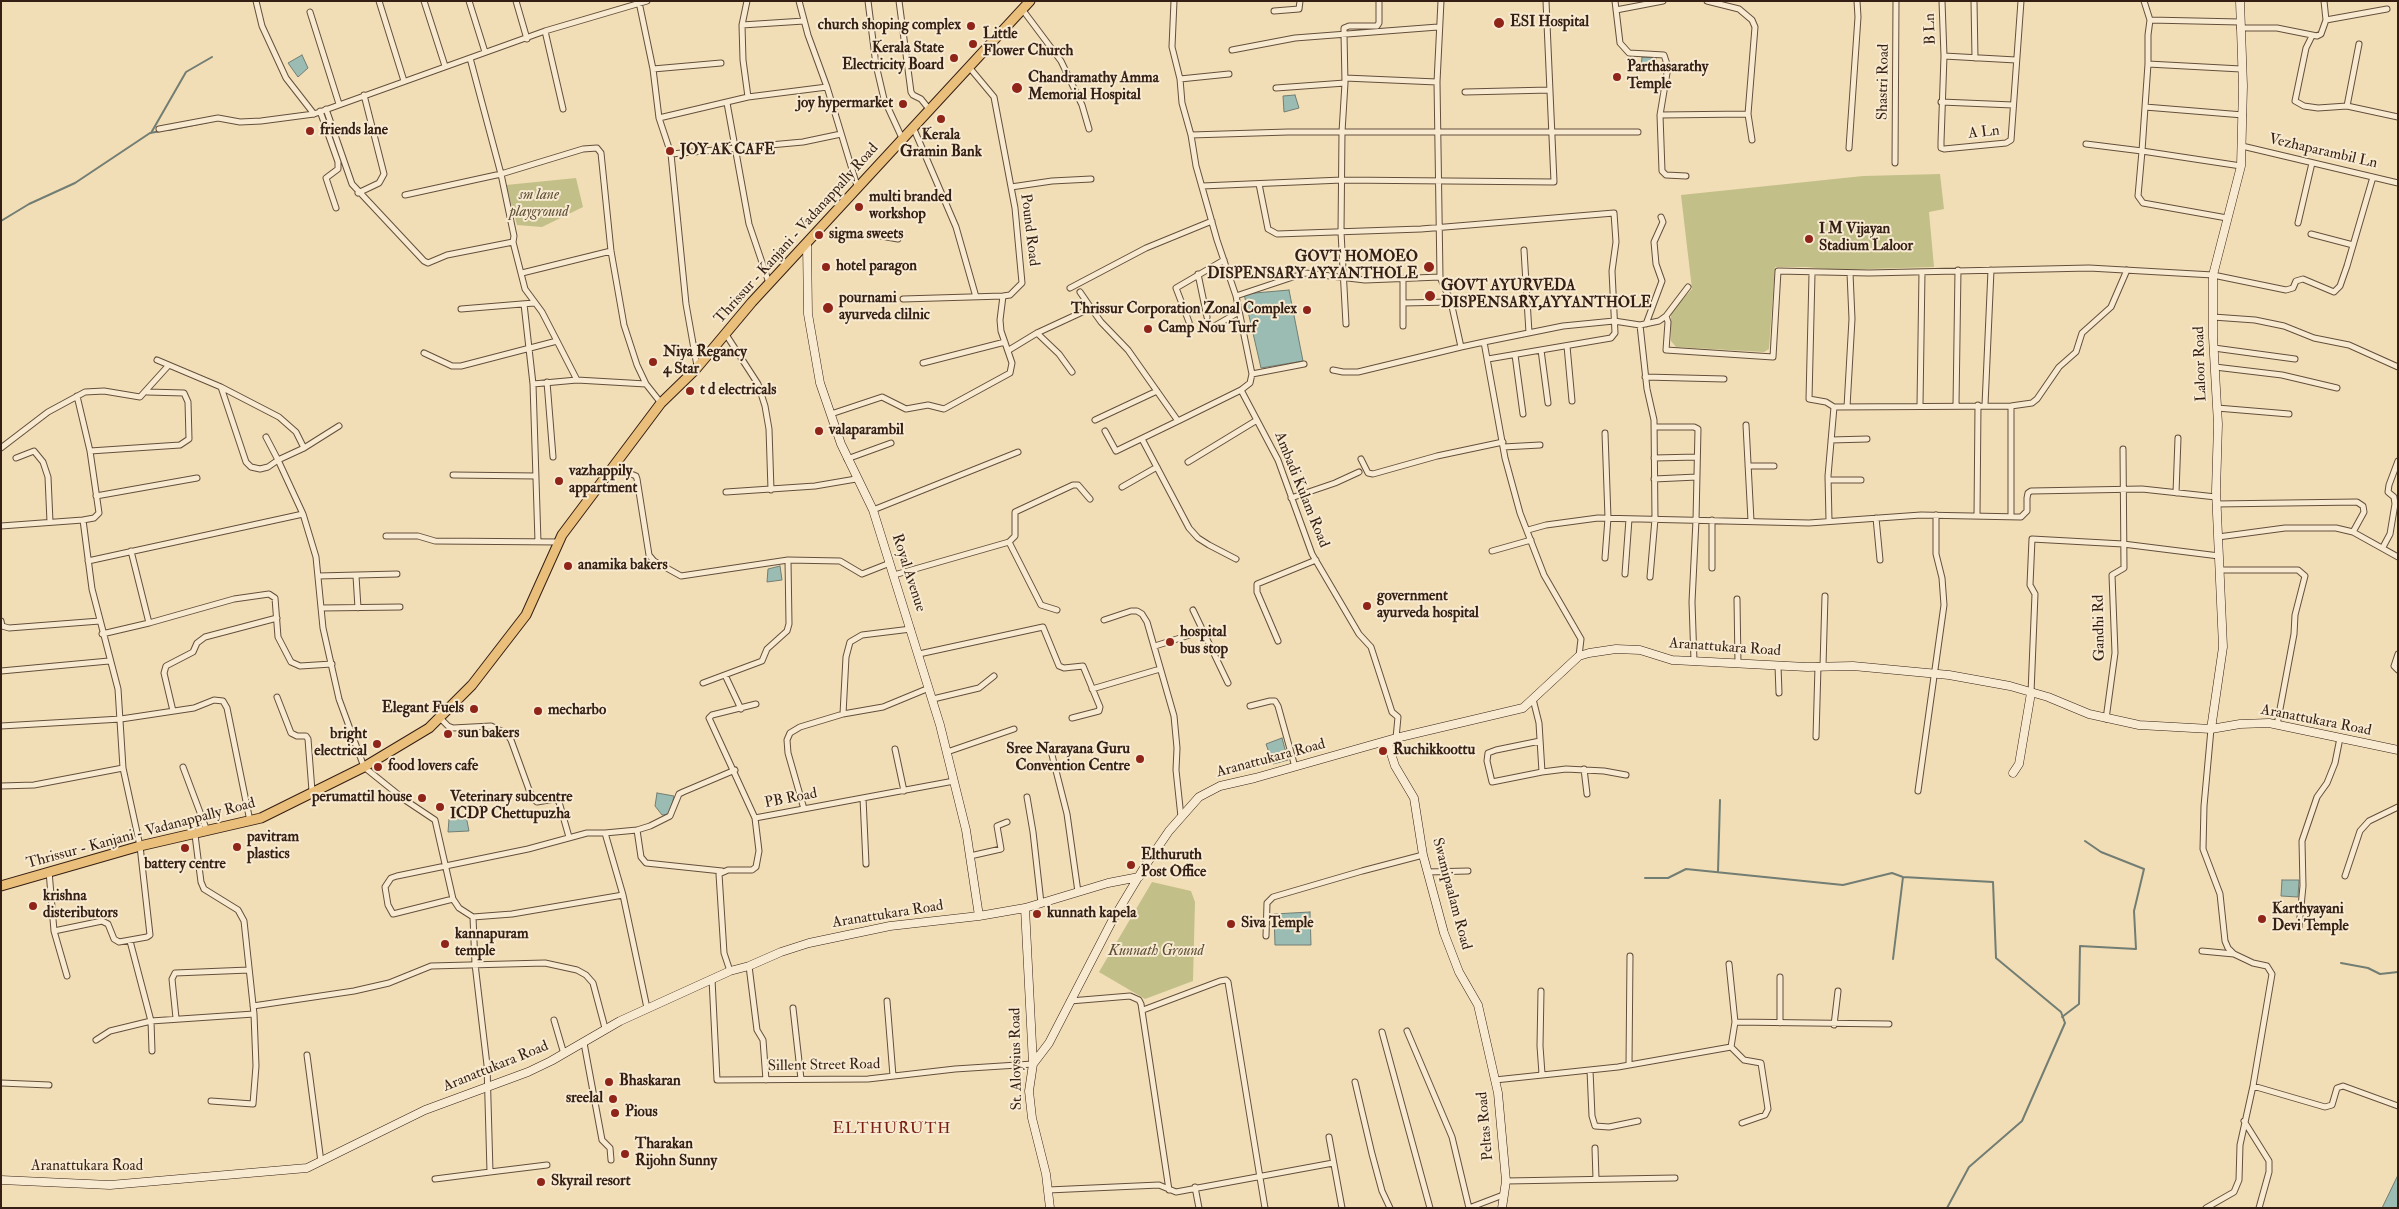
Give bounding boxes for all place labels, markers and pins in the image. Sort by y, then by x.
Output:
place label: ESI Hospital [1510,14,1589,32]
marker: ESI Hospital [1492,16,1506,30]
place label: church shoping complex [818,17,961,35]
marker: church shoping complex [965,20,977,32]
place label: Little Flower Church [983,26,1073,61]
marker: Little Flower Church [967,38,979,50]
place label: Kerala State Electricity Board [842,40,944,75]
marker: Kerala State Electricity Board [948,52,960,64]
place label: Parthasarathy Temple [1627,59,1708,94]
place label: Chandramathy Amma Memorial Hospital [1028,70,1159,105]
marker: Parthasarathy Temple [1611,71,1623,83]
marker: Chandramathy Amma Memorial Hospital [1010,81,1024,95]
place label: joy hypermarket [797,95,893,113]
marker: joy hypermarket [897,98,909,110]
marker: Kerala Gramin Bank [935,113,947,125]
place label: friends lane [320,122,388,140]
marker: friends lane [304,125,316,137]
place label: Kerala Gramin Bank [900,127,982,162]
place label: JOY AK CAFE [680,142,775,160]
marker: JOY AK CAFE [664,145,676,157]
place label: multi branded workshop [869,189,952,224]
marker: multi branded workshop [853,201,865,213]
place label: I M Vijayan Stadium Laloor [1819,221,1913,256]
place label: sigma sweets [829,226,903,244]
marker: sigma sweets [813,229,825,241]
marker: I M Vijayan Stadium Laloor [1803,233,1815,245]
place label: GOVT HOMOEO DISPENSARY AYYANTHOLE [1207,249,1418,284]
place label: hotel paragon [836,258,917,276]
marker: GOVT HOMOEO DISPENSARY AYYANTHOLE [1422,260,1436,274]
marker: hotel paragon [820,261,832,273]
place label: GOVT AYURVEDA DISPENSARY,AYYANTHOLE [1441,278,1652,313]
marker: GOVT AYURVEDA DISPENSARY,AYYANTHOLE [1423,289,1437,303]
place label: pournami ayurveda clilnic [839,290,930,325]
marker: pournami ayurveda clilnic [821,301,835,315]
place label: Thrissur Corporation Zonal Complex [1071,301,1297,319]
marker: Thrissur Corporation Zonal Complex [1301,304,1313,316]
place label: Camp Nou Turf [1158,320,1256,338]
marker: Camp Nou Turf [1142,323,1154,335]
place label: Niya Regancy 4 Star [663,344,747,379]
marker: Niya Regancy 4 Star [647,356,659,368]
place label: t d electricals [700,382,777,400]
marker: t d electricals [684,385,696,397]
place label: valaparambil [829,422,904,440]
marker: valaparambil [813,425,825,437]
place label: vazhappily appartment [569,463,637,498]
marker: vazhappily appartment [553,475,565,487]
place label: anamika bakers [578,557,668,575]
marker: anamika bakers [562,560,574,572]
place label: government ayurveda hospital [1377,588,1479,623]
marker: government ayurveda hospital [1361,600,1373,612]
place label: hospital bus stop [1180,624,1228,659]
marker: hospital bus stop [1164,636,1176,648]
place label: Elegant Fuels [382,700,464,718]
place label: mecharbo [548,702,606,720]
marker: Elegant Fuels [468,703,480,715]
marker: mecharbo [532,705,544,717]
place label: sun bakers [458,725,519,743]
place label: bright electrical [314,726,367,761]
marker: sun bakers [442,728,454,740]
marker: bright electrical [371,738,383,750]
place label: Sree Narayana Guru Convention Centre [1006,741,1130,776]
place label: Ruchikkoottu [1393,742,1475,760]
marker: Ruchikkoottu [1377,745,1389,757]
marker: Sree Narayana Guru Convention Centre [1134,753,1146,765]
place label: food lovers cafe [388,758,478,776]
marker: food lovers cafe [372,761,384,773]
place label: perumattil house [312,789,412,807]
place label: Veterinary subcentre ICDP Chettupuzha [450,789,572,824]
marker: perumattil house [416,792,428,804]
marker: Veterinary subcentre ICDP Chettupuzha [434,801,446,813]
place label: pavitram plastics [247,829,299,864]
marker: pavitram plastics [231,841,243,853]
marker: battery centre [179,842,191,854]
place label: Elthuruth Post Office [1141,847,1206,882]
place label: battery centre [144,856,226,874]
marker: Elthuruth Post Office [1125,859,1137,871]
place label: krishna disteributors [43,888,118,923]
marker: krishna disteributors [27,900,39,912]
place label: Karthyayani Devi Temple [2272,901,2349,936]
place label: kunnath kapela [1047,905,1136,923]
marker: kunnath kapela [1031,908,1043,920]
marker: Karthyayani Devi Temple [2256,913,2268,925]
place label: Siva Temple [1241,915,1314,933]
marker: Siva Temple [1225,918,1237,930]
place label: kannapuram temple [455,926,529,961]
marker: kannapuram temple [439,938,451,950]
place label: Bhaskaran [619,1073,681,1091]
marker: Bhaskaran [603,1076,615,1088]
place label: sreelal [566,1090,603,1108]
marker: sreelal [607,1093,619,1105]
place label: Pious [625,1104,658,1122]
marker: Pious [609,1107,621,1119]
place label: Tharakan Rijohn Sunny [635,1136,717,1171]
marker: Tharakan Rijohn Sunny [619,1148,631,1160]
place label: Skyrail resort [551,1173,631,1191]
marker: Skyrail resort [535,1176,547,1188]

